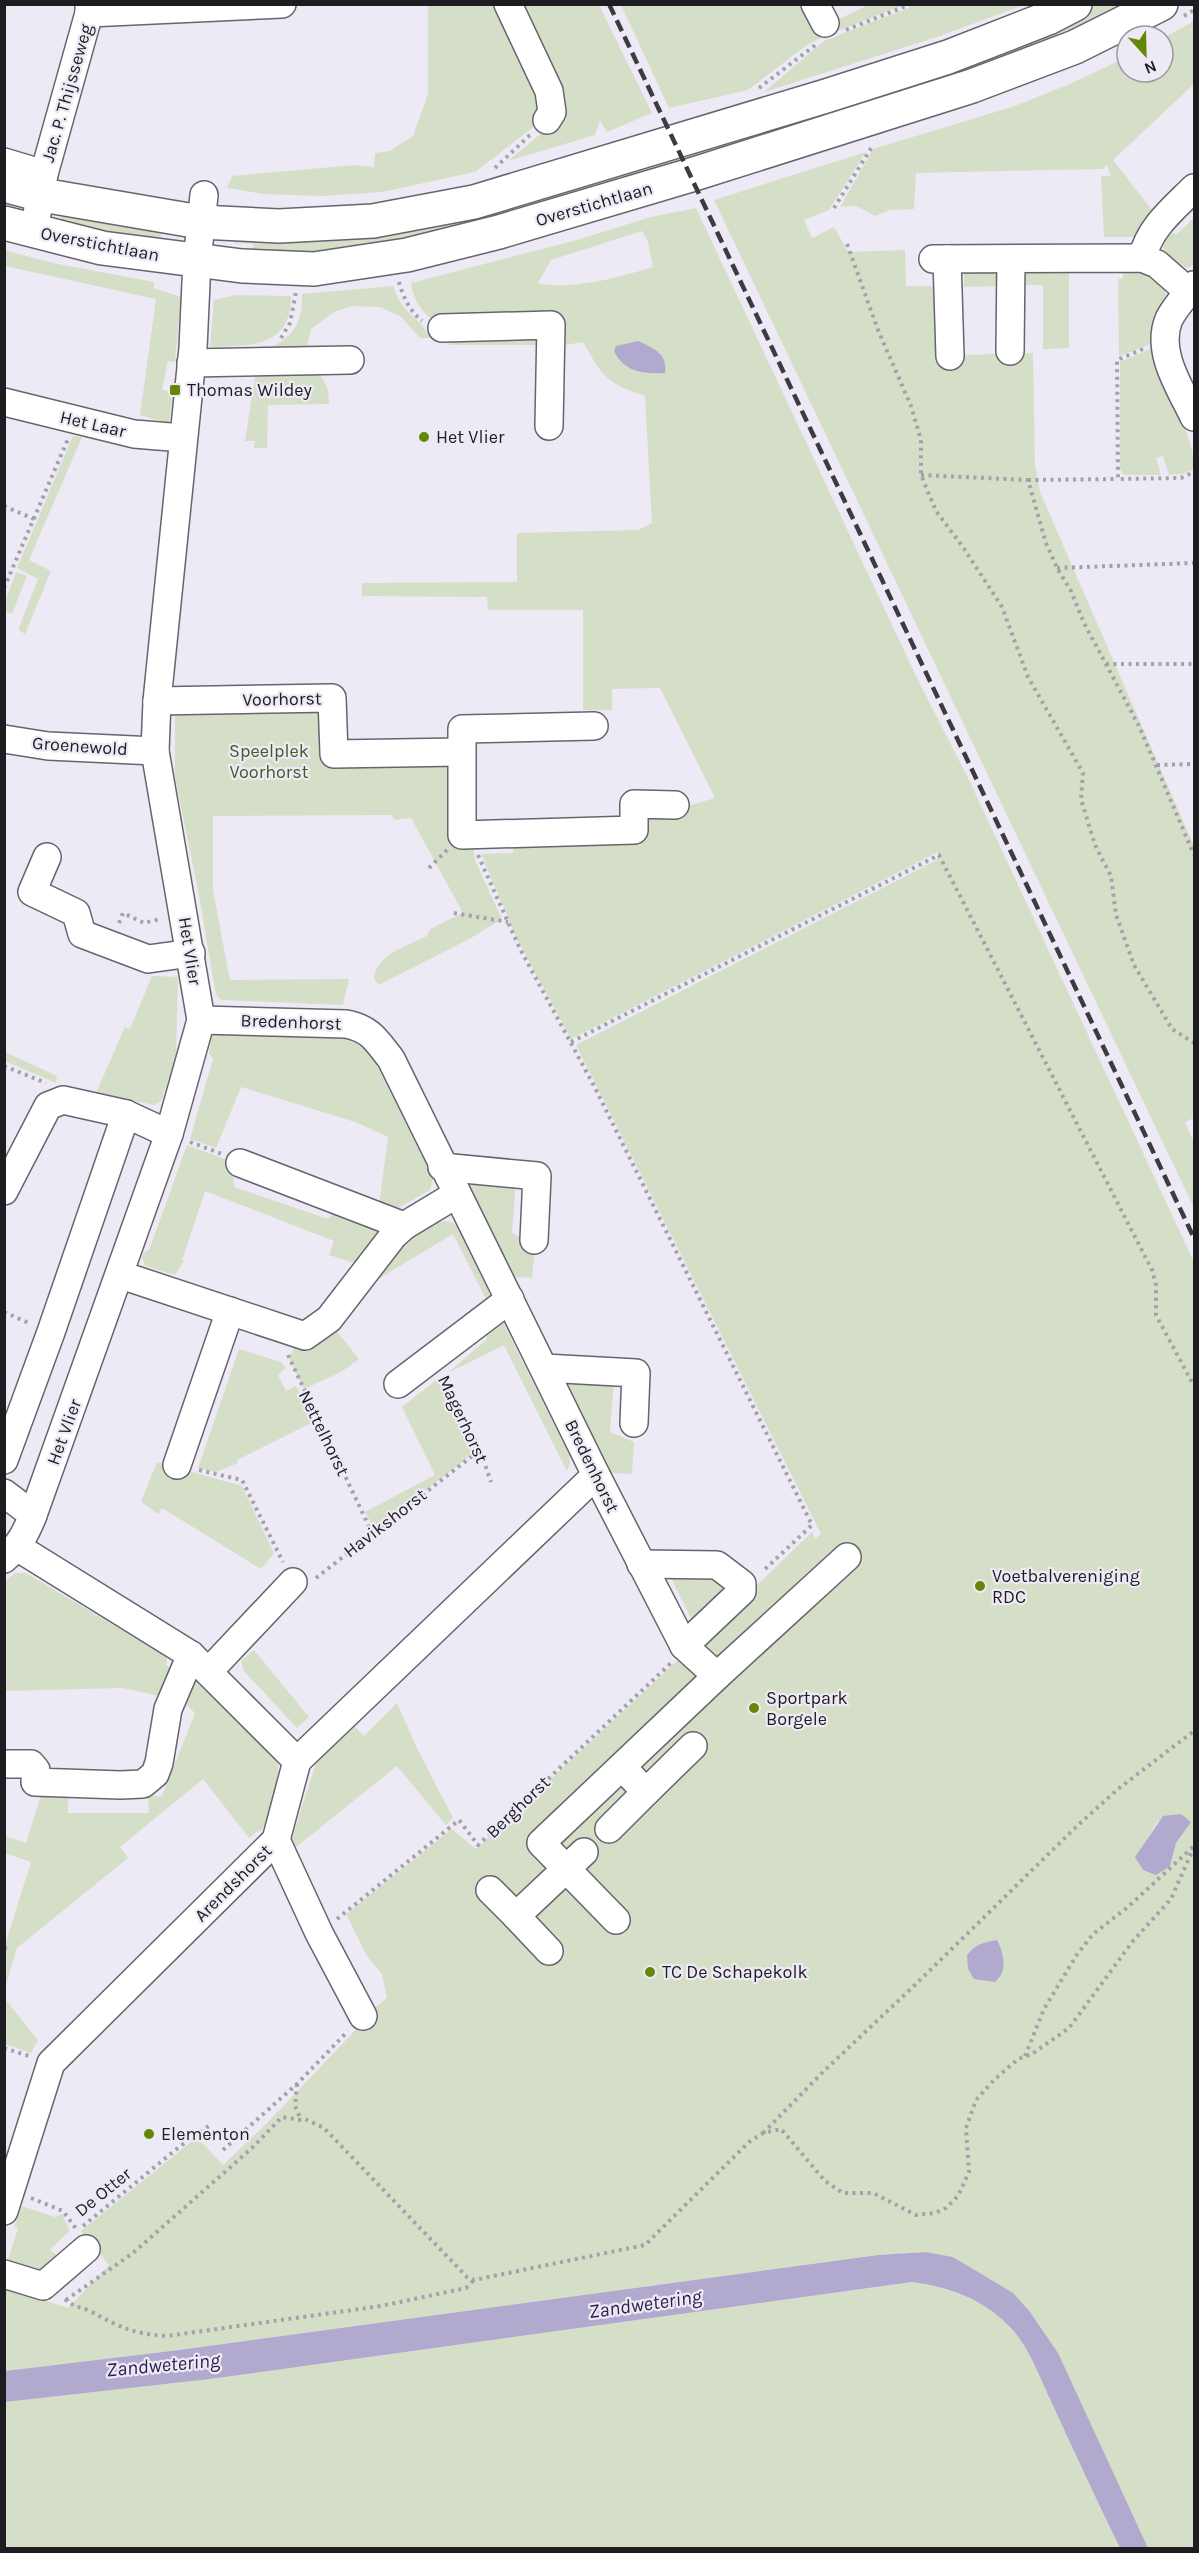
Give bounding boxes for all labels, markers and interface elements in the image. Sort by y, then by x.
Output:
street label: Jac. P. Thijsseweg [37,21,97,165]
north arrow [1115,24,1175,84]
text: N [1142,56,1159,78]
street label: Overstichtlaan [533,177,655,231]
street label: Overstichtlaan [39,222,161,266]
place label: Thomas Wildey [187,379,313,401]
marker: Thomas Wildey [168,383,182,397]
street label: Het Laar [58,406,129,442]
place label: Het Vlier [436,426,505,448]
marker: Het Vlier [417,430,431,444]
street label: Voorhorst [242,687,322,711]
street label: Groenewold [31,732,129,760]
park label: Speelplek Voorhorst [229,740,309,783]
street label: Het Vlier [174,915,206,987]
street label: Bredenhorst [240,1009,342,1035]
street label: Magerhorst [433,1372,493,1467]
street label: Nettelhorst [294,1386,354,1480]
street label: Het Vlier [42,1396,86,1468]
street label: Bredenhorst [560,1416,624,1516]
street label: Havikshorst [339,1484,431,1562]
place label: Voetbalvereniging RDC [992,1565,1140,1608]
marker: Voetbalvereniging RDC [973,1579,987,1593]
place label: Sportpark Borgele [766,1687,848,1730]
marker: Sportpark Borgele [747,1701,761,1715]
street label: Berghorst [481,1771,555,1843]
street label: Arendshorst [190,1840,276,1926]
place label: TC De Schapekolk [662,1961,808,1983]
marker: TC De Schapekolk [643,1965,657,1979]
place label: Elementon [161,2123,250,2145]
marker: Elementon [142,2127,156,2141]
street label: De Otter [70,2162,136,2221]
water label: Zandwetering [587,2285,704,2323]
water label: Zandwetering [105,2349,222,2381]

